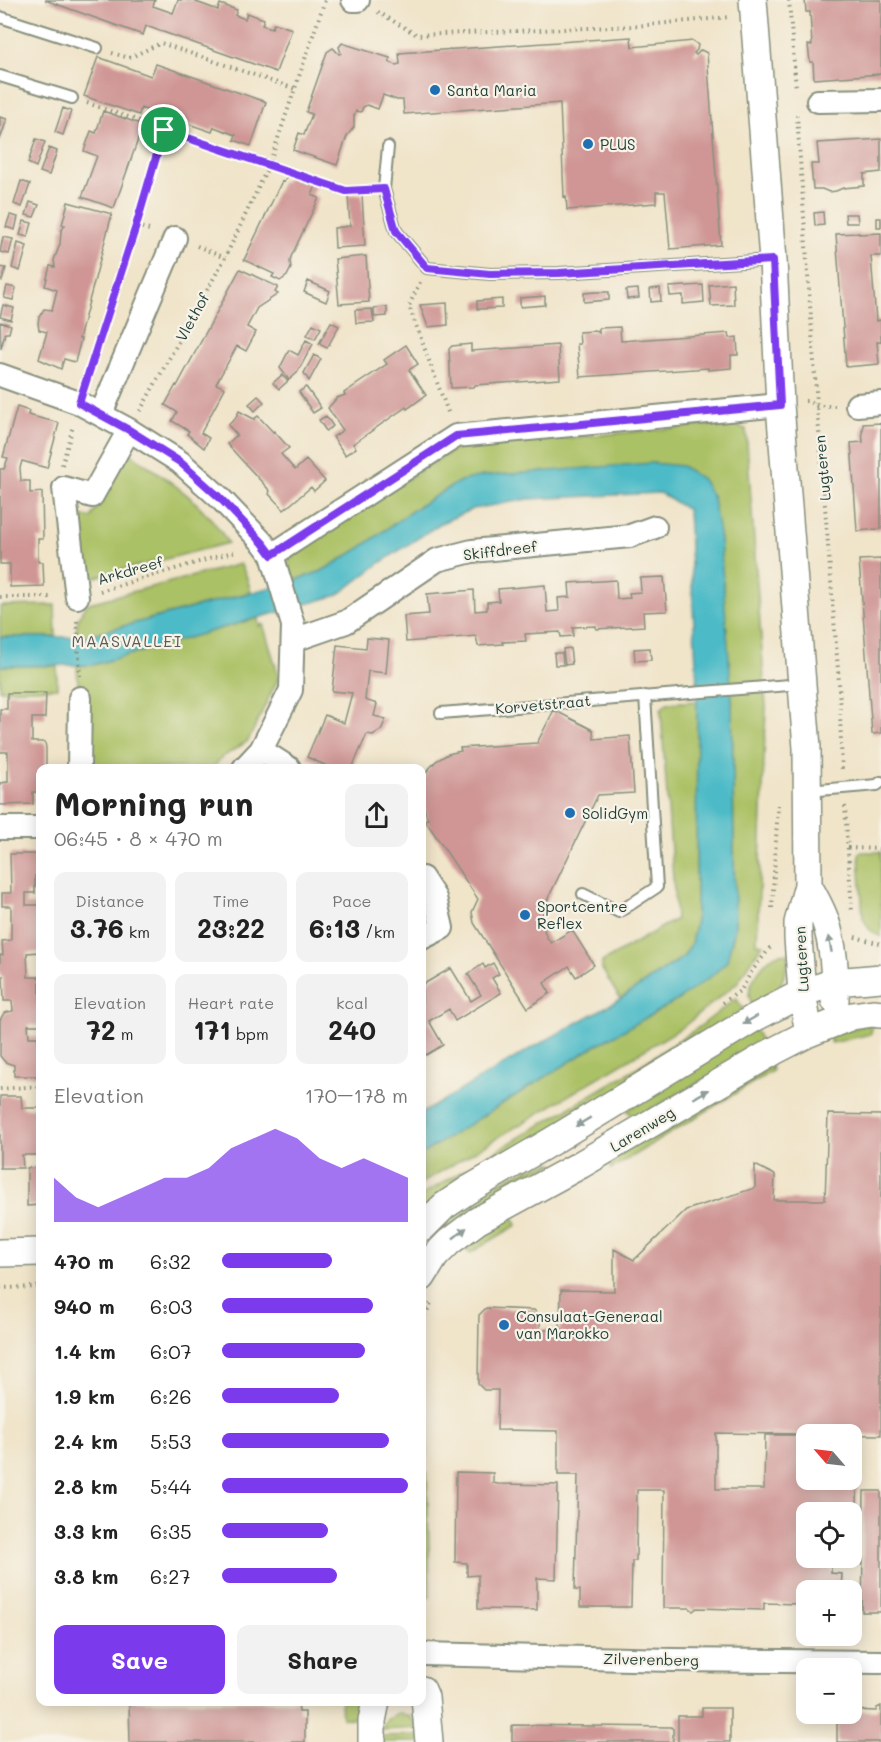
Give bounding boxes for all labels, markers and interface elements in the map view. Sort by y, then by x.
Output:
place label: Santa Maria [447,80,537,100]
marker: Santa Maria [428,83,442,97]
pin [138,104,189,155]
icon: arrive [147,113,180,146]
place label: PLUS [600,134,636,154]
marker: PLUS [581,137,595,151]
street label: Vlethof [171,288,214,345]
street label: Lugteren [809,434,835,502]
street label: Skiffdreef [462,535,539,564]
street label: Arkdreef [95,551,166,589]
district label: MAASVALLEI [72,630,182,651]
street label: Korvetstraat [494,690,592,718]
text: Morning run [54,781,254,824]
button: share [345,784,408,847]
place label: SolidGym [582,803,648,823]
marker: SolidGym [563,806,577,820]
text: 06:45 · 8 × 470 m [54,825,223,851]
text: Distance [76,890,144,911]
text: Time [213,890,249,911]
text: Pace [332,890,372,911]
place label: Sportcentre Reflex [537,896,628,933]
marker: Sportcentre Reflex [518,908,532,922]
text: 3.76 [70,911,124,945]
text: 23:22 [197,911,265,945]
text: 6:13 [309,911,360,945]
text: km [124,921,150,942]
text: /km [360,921,395,942]
street label: Lugteren [789,926,813,992]
one-way arrow [825,934,834,953]
text: Elevation [74,992,146,1013]
text: Heart rate [188,992,274,1013]
text: kcal [336,992,368,1013]
text: 72 [87,1013,116,1047]
text: 171 [193,1013,231,1047]
text: 240 [328,1013,376,1047]
one-way arrow [742,1015,758,1026]
text: m [116,1023,133,1044]
text: bpm [231,1023,269,1044]
text: Elevation [54,1082,144,1108]
text: 170–178 m [305,1082,408,1108]
one-way arrow [693,1088,709,1099]
street label: Larenweg [606,1102,678,1156]
one-way arrow [575,1116,591,1127]
one-way arrow [452,1227,468,1240]
text: 470 m [54,1248,114,1274]
text: 6:32 [150,1248,191,1274]
text: 940 m [54,1293,115,1319]
text: 6:03 [150,1293,192,1319]
place label: Consulaat-Generaal van Marokko [516,1306,663,1343]
marker: Consulaat-Generaal van Marokko [497,1318,511,1332]
text: 1.4 km [54,1338,116,1364]
text: 6:07 [150,1338,192,1364]
text: 1.9 km [54,1383,115,1409]
text: 6:26 [150,1383,192,1409]
north arrow [796,1424,862,1490]
map controls [796,1424,862,1724]
text: 2.4 km [54,1428,118,1454]
text: 5:53 [150,1428,191,1454]
text: 2.8 km [54,1473,118,1499]
text: 5:44 [150,1473,191,1499]
button: locate [796,1502,862,1568]
text: 3.3 km [54,1518,118,1544]
text: 6:35 [150,1518,192,1544]
text: 3.8 km [54,1563,118,1589]
text: 6:27 [150,1563,191,1589]
button: + [796,1580,862,1646]
button: Save [54,1625,225,1694]
button: Share [237,1625,408,1694]
street label: Zilverenberg [603,1648,699,1670]
button: − [796,1658,862,1724]

